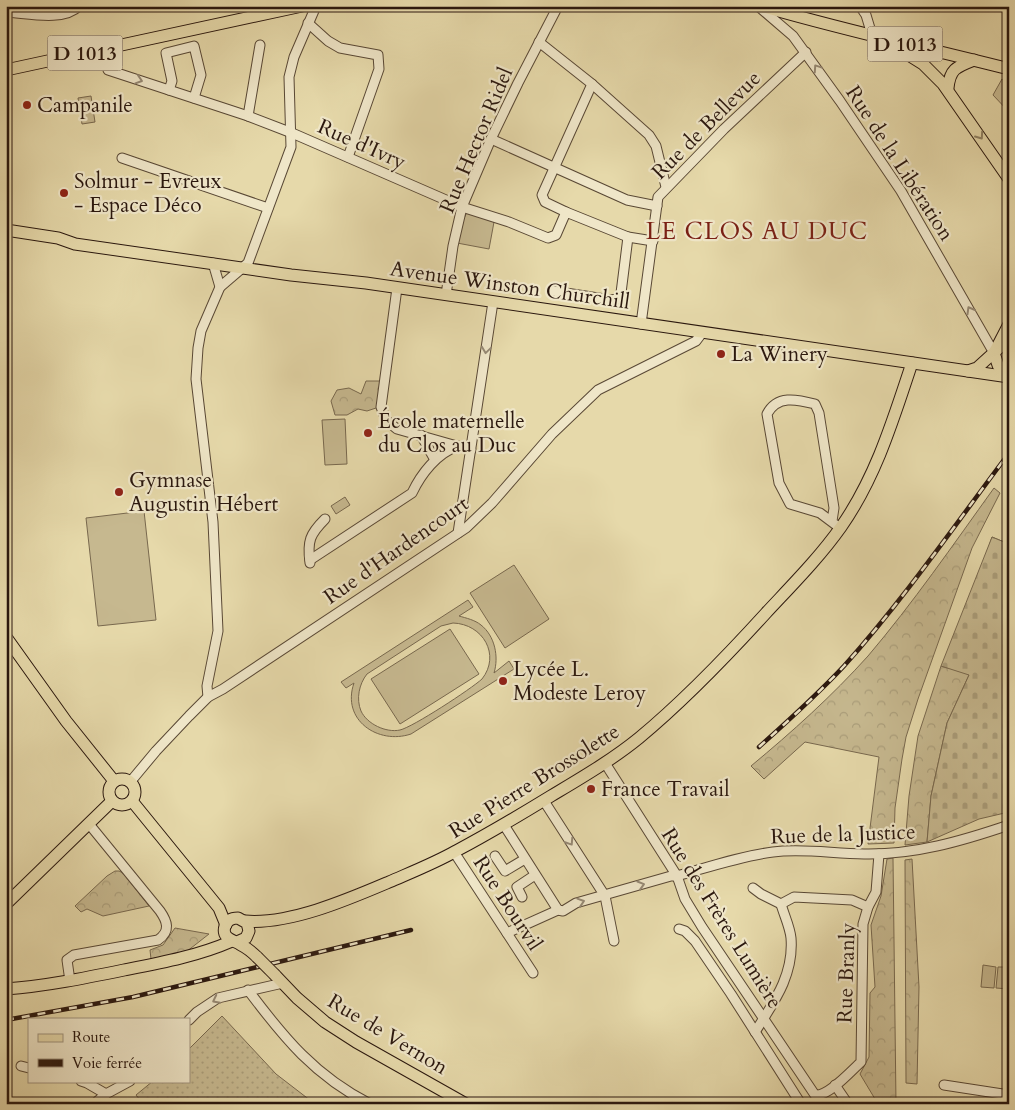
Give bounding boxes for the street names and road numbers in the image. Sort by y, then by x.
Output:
road number: D 1013 [868,27,942,62]
road number: D 1013 [48,36,122,70]
street label: Rue Hector Ridel [433,63,520,218]
street label: Rue de Bellevue [645,64,767,186]
street label: Rue de la Libération [839,80,961,247]
street label: Rue d'Ivry [313,112,411,177]
street label: Avenue Winston Churchill [388,254,632,317]
street label: Rue d'Hardencourt [318,489,475,611]
street label: Rue Pierre Brossolette [443,717,625,846]
street label: Rue de la Justice [770,817,916,852]
street label: Rue des Frères Lumière [654,822,789,1014]
street label: Rue Bourvil [466,850,549,956]
street label: Rue Branly [830,922,863,1024]
street label: Rue de Vernon [322,987,453,1082]

